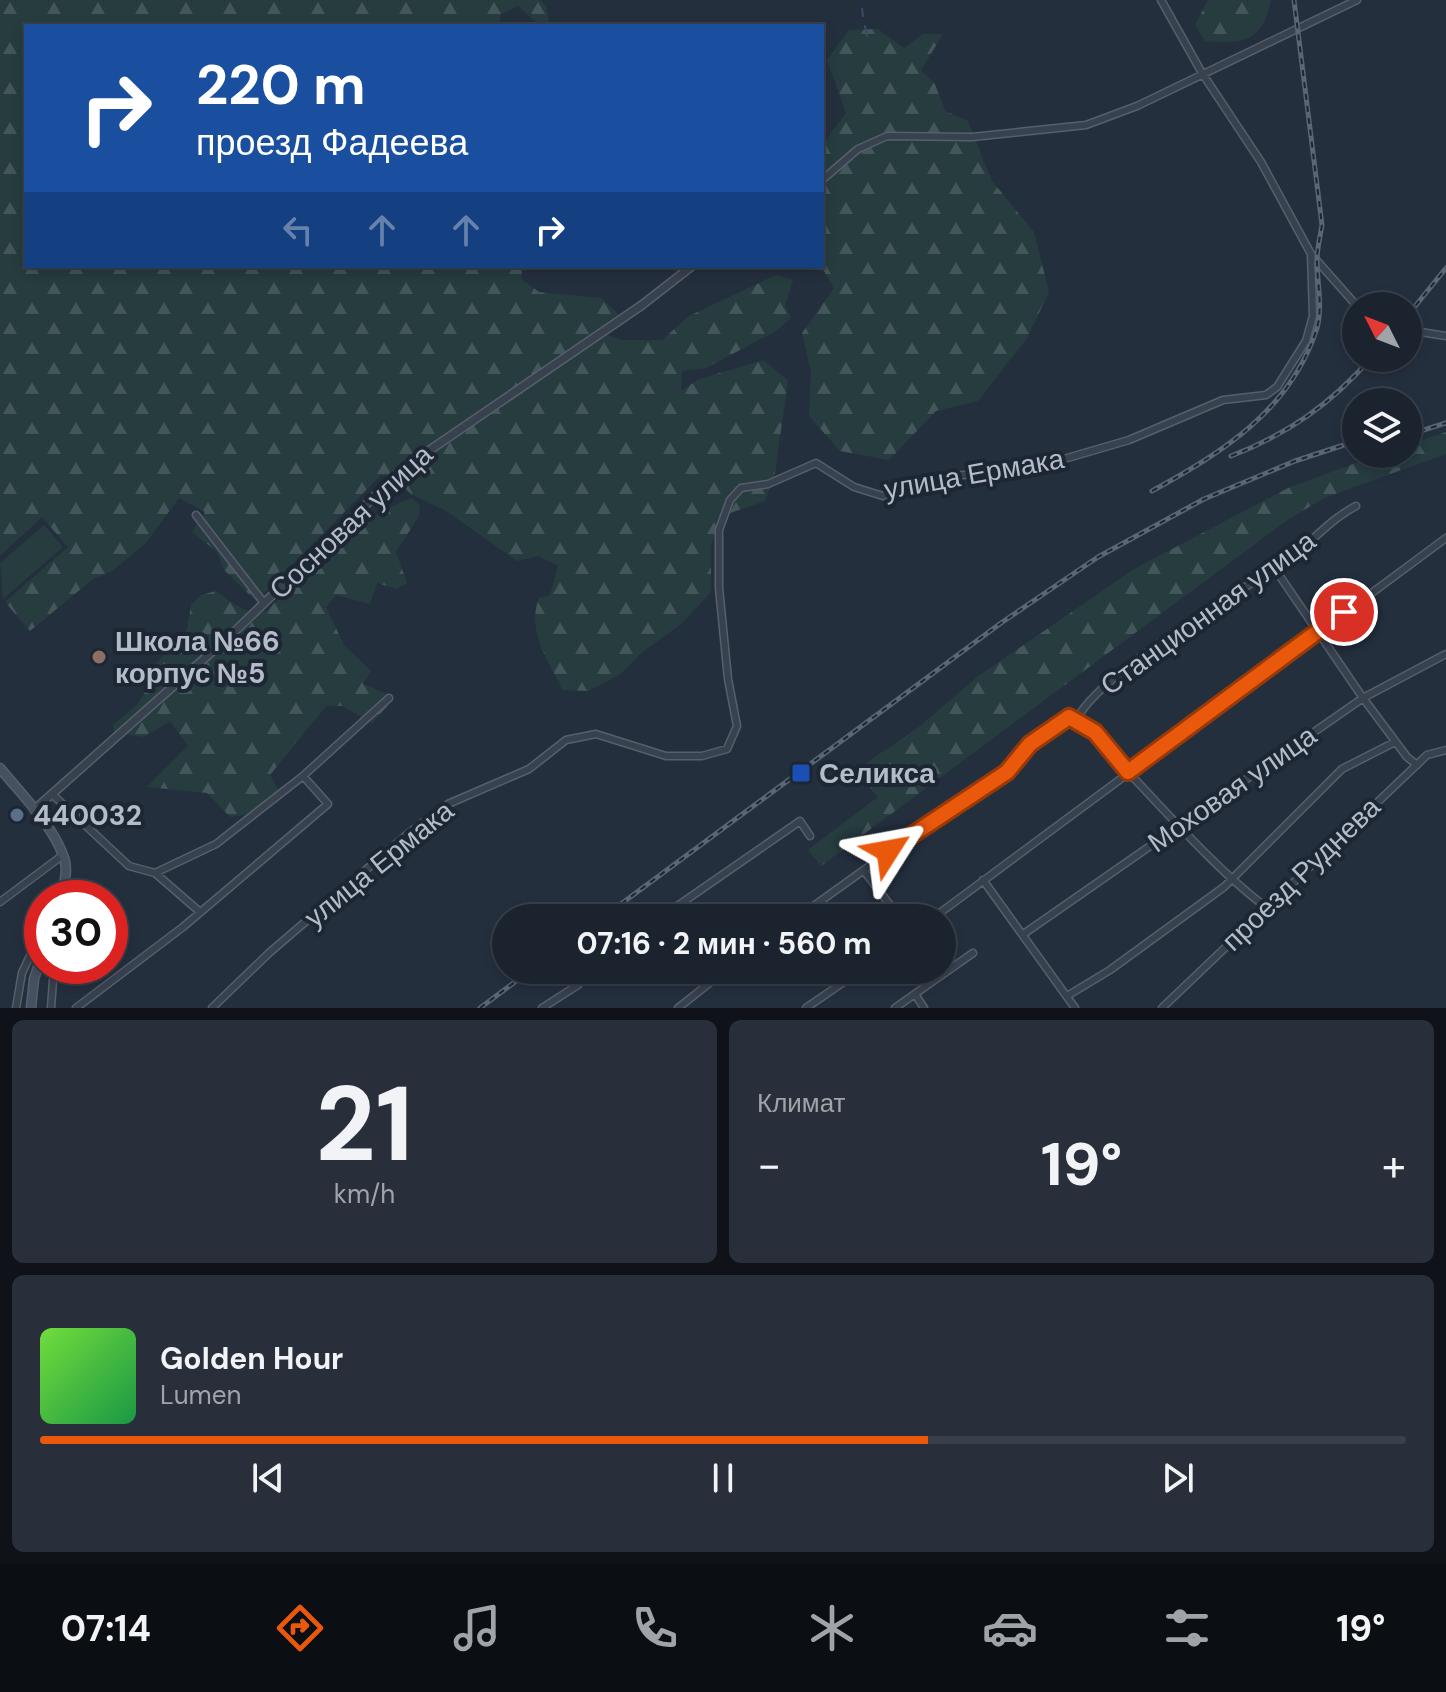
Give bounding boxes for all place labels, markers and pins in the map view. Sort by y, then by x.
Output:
pin [1310,578,1378,646]
place label: Школа №66 корпус №5 [115,623,280,692]
marker: Школа №66 корпус №5 [90,648,108,666]
place label: Селикса [819,755,935,792]
marker: Селикса [790,762,812,784]
place label: 440032 [33,797,142,834]
marker: 440032 [8,806,26,824]

